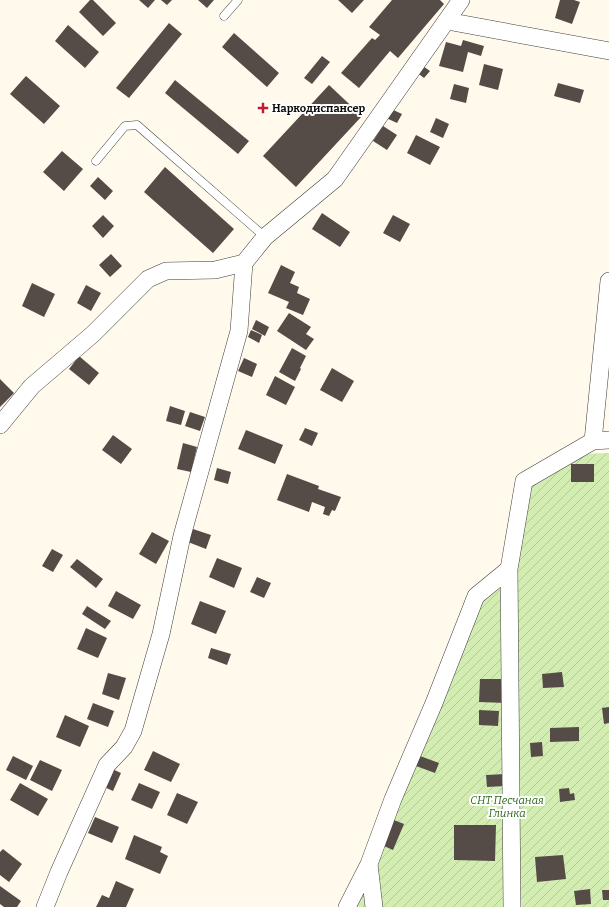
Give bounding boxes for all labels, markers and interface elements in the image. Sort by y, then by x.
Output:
marker: Наркодиспансер [257,102,269,114]
place label: Наркодиспансер [272,102,365,115]
park label: СНТ Песчаная Глинка [470,794,544,820]

